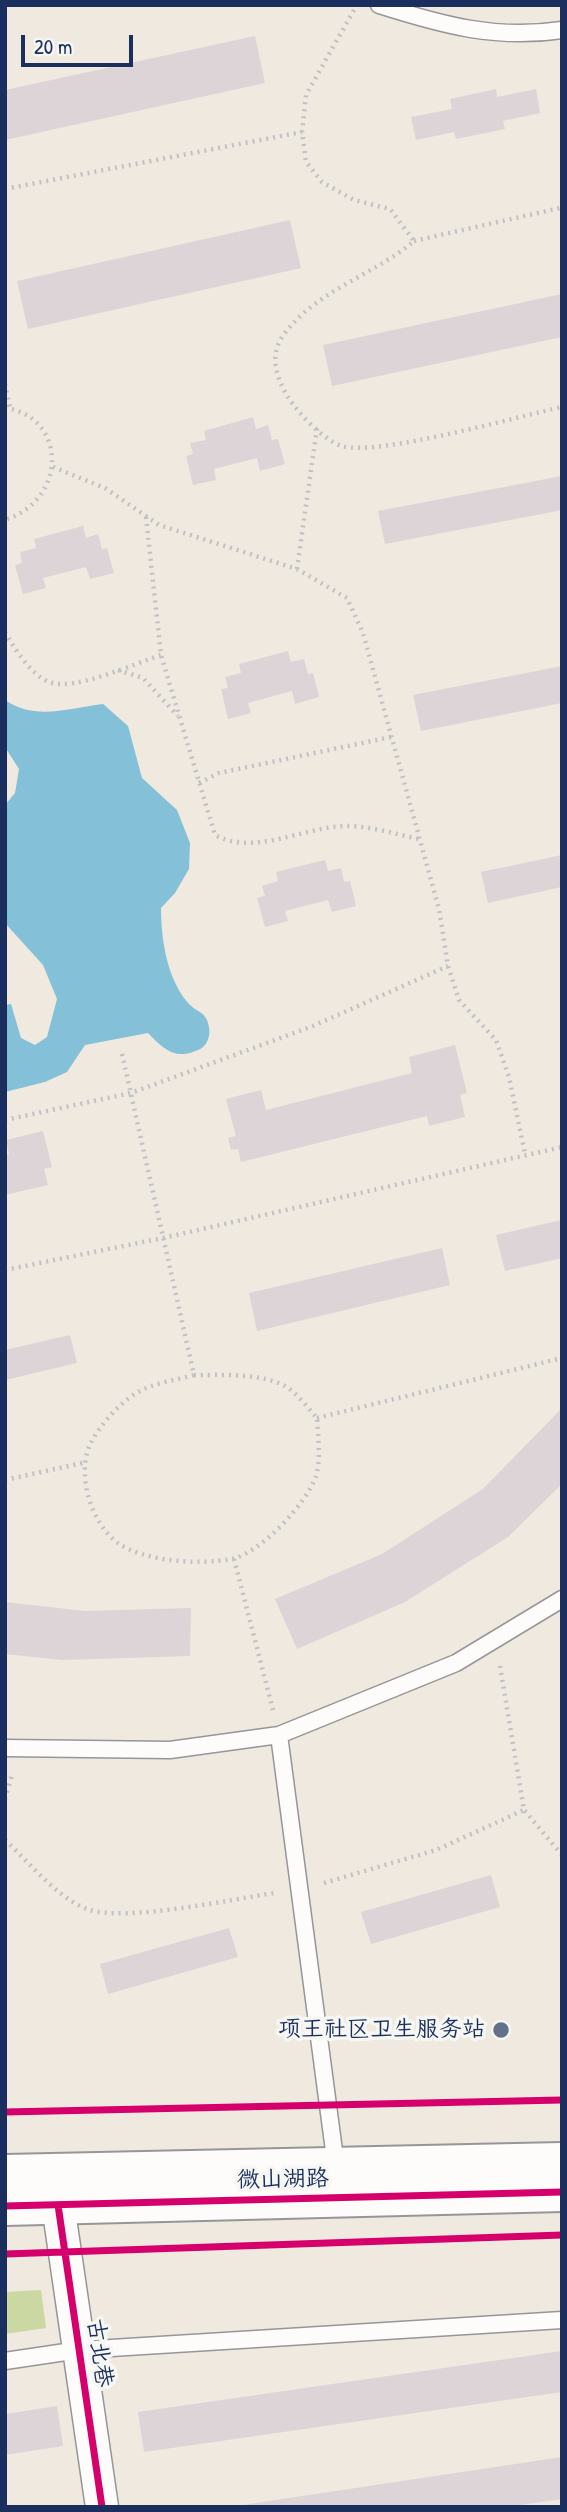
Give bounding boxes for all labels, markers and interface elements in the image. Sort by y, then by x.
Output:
scale bar [24,21,136,65]
text: 20 m [34,32,72,61]
place label: 项王社区卫生服务站 [278,2016,485,2044]
marker: 项王社区卫生服务站 [491,2020,511,2040]
street label: 微山湖路 [237,2165,329,2195]
street label: 古北巷 [81,2317,117,2389]

